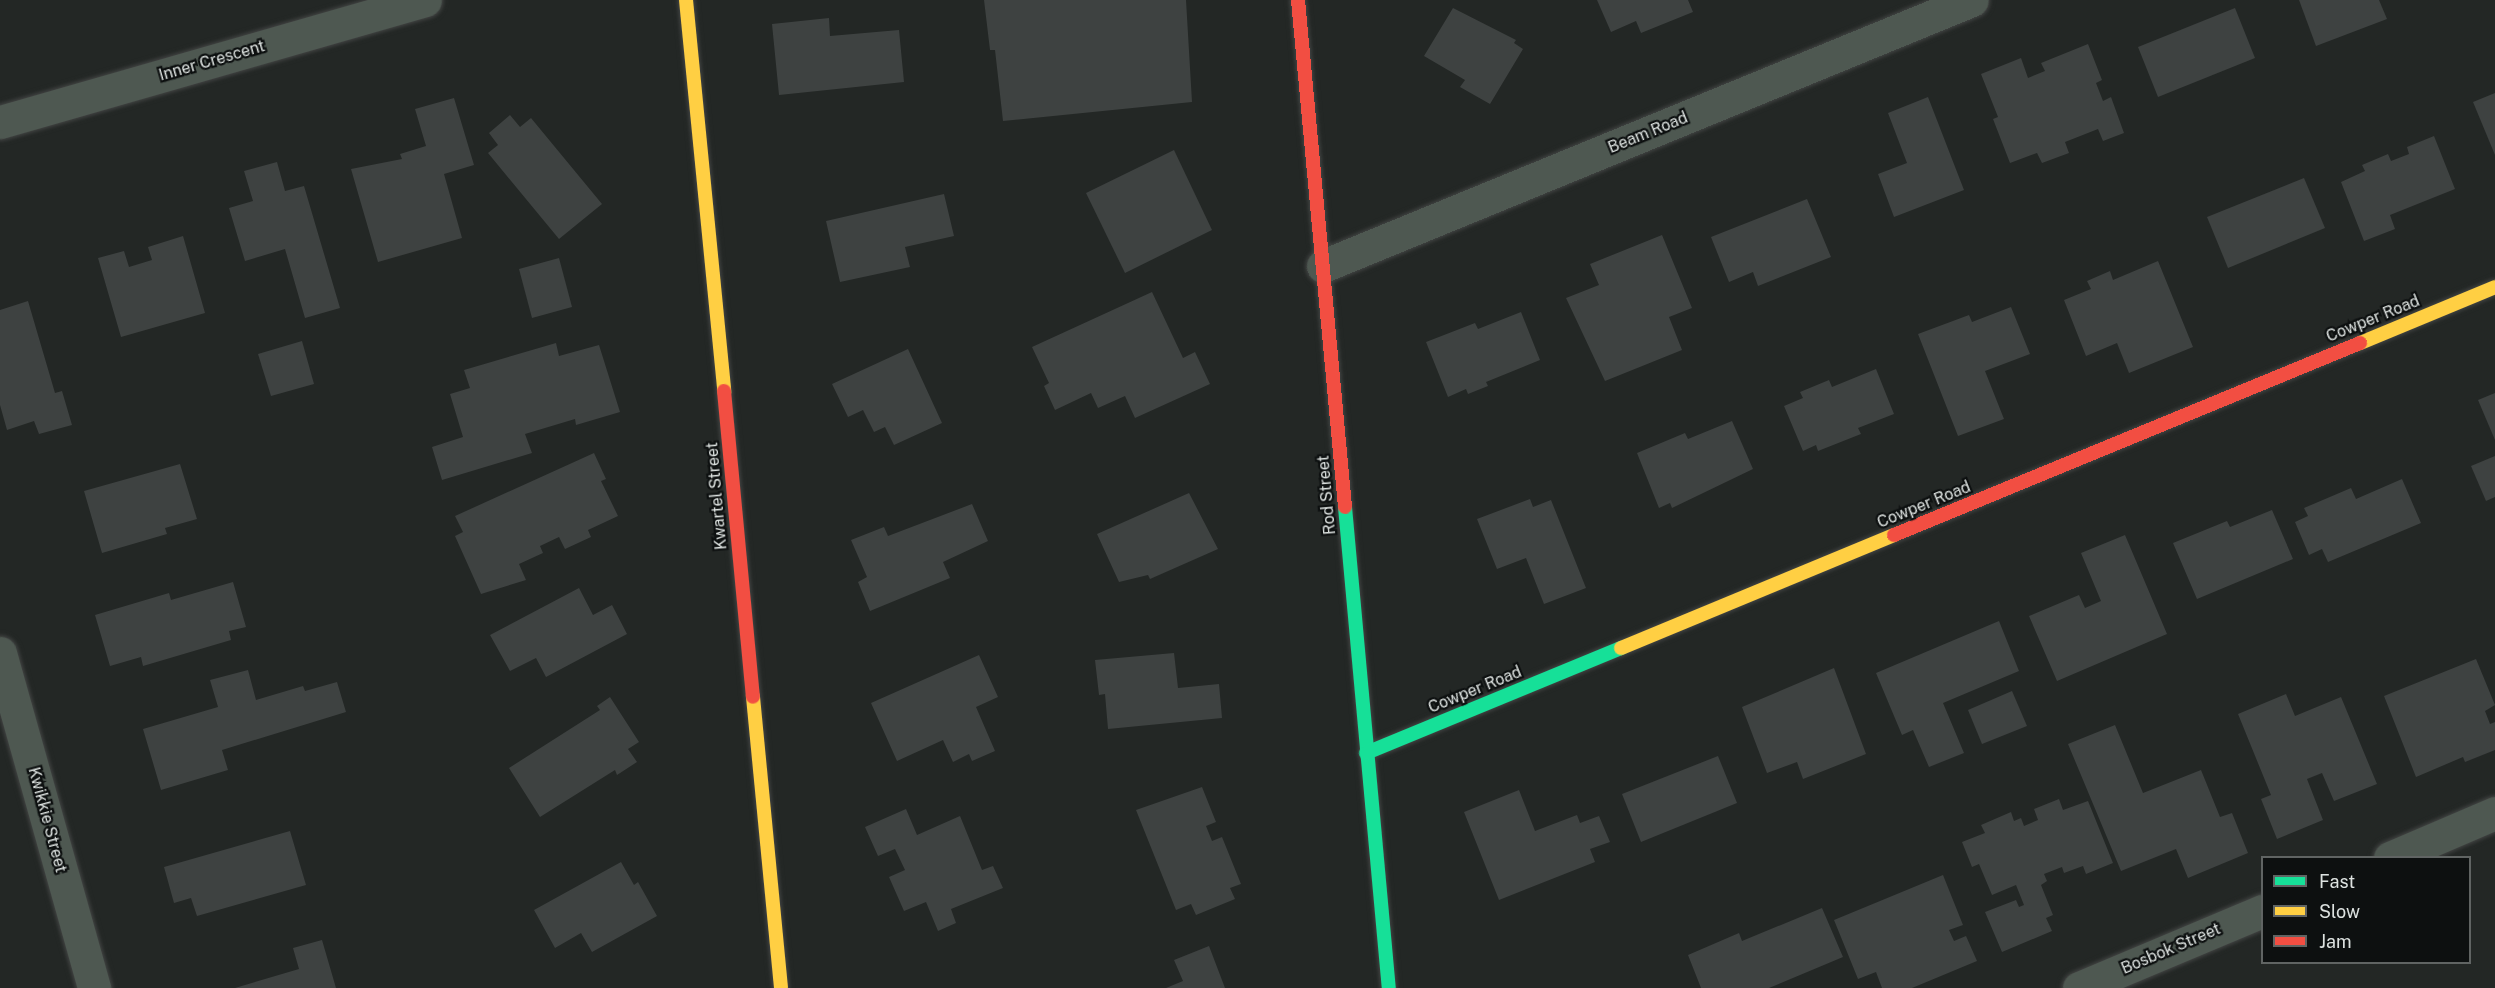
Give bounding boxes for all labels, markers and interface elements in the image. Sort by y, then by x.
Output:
street label: Inner Crescent [157,37,267,85]
street label: Beam Road [1605,108,1691,158]
street label: Cowper Road [2323,292,2423,346]
street label: Kwartel Street [703,441,731,551]
street label: Rod Street [1314,454,1340,536]
street label: Cowper Road [1874,478,1974,532]
street label: Cowper Road [1425,663,1525,717]
street label: Kwikkie Street [24,765,70,875]
legend [2261,856,2471,964]
text: Fast [2319,871,2355,892]
text: Slow [2319,901,2360,922]
street label: Bosbok Street [2118,919,2224,979]
text: Jam [2319,931,2352,952]

